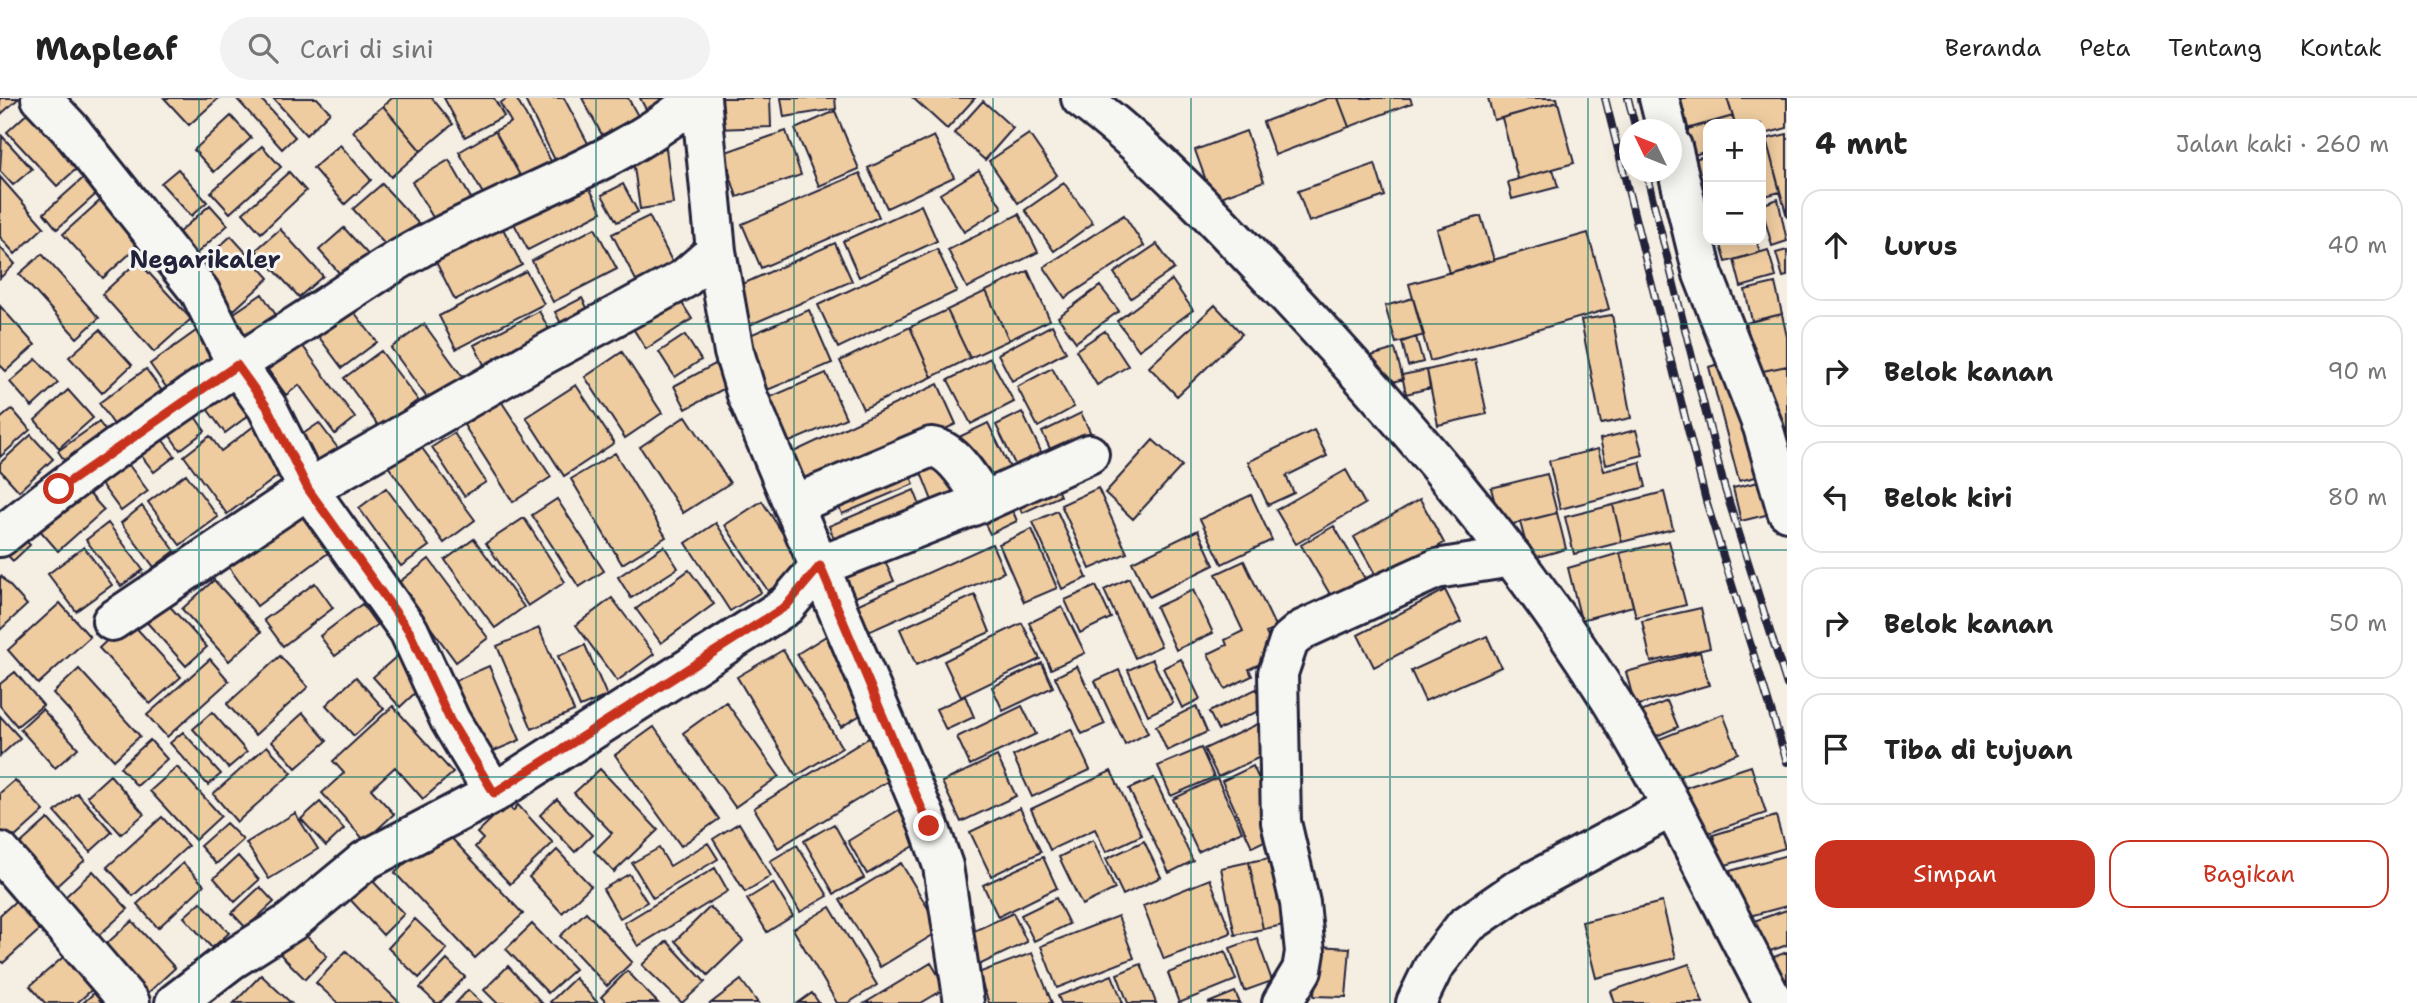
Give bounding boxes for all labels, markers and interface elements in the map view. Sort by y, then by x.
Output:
search box [220,17,710,80]
text: Mapleaf [35,26,178,71]
icon: search [244,29,282,67]
text: Cari di sini [300,31,434,66]
text: Beranda [1945,32,2041,64]
text: Peta [2079,32,2130,64]
text: Tentang [2168,32,2262,64]
text: Kontak [2300,32,2382,64]
north arrow [1619,119,1682,182]
map controls [1703,119,1766,245]
button: + [1703,119,1766,182]
text: 4 mnt [1815,123,1908,164]
text: Jalan kaki · 260 m [2176,129,2389,159]
button: − [1703,182,1766,245]
icon: ahead [1817,226,1855,264]
text: Lurus [1884,228,1957,263]
text: 40 m [2327,230,2387,260]
district label: Negarikaler [129,244,281,276]
icon: right [1817,352,1855,390]
text: Belok kanan [1884,354,2053,389]
text: 90 m [2327,356,2387,386]
route start [43,473,74,504]
icon: left [1817,478,1855,516]
text: Belok kiri [1884,480,2013,515]
text: 80 m [2328,482,2387,512]
icon: right [1817,604,1855,642]
text: Belok kanan [1884,606,2053,641]
text: 50 m [2329,608,2387,638]
icon: arrive [1817,730,1855,768]
text: Tiba di tujuan [1884,732,2073,767]
route end [913,810,944,841]
button: Simpan [1815,840,2095,908]
button: Bagikan [2109,840,2389,908]

